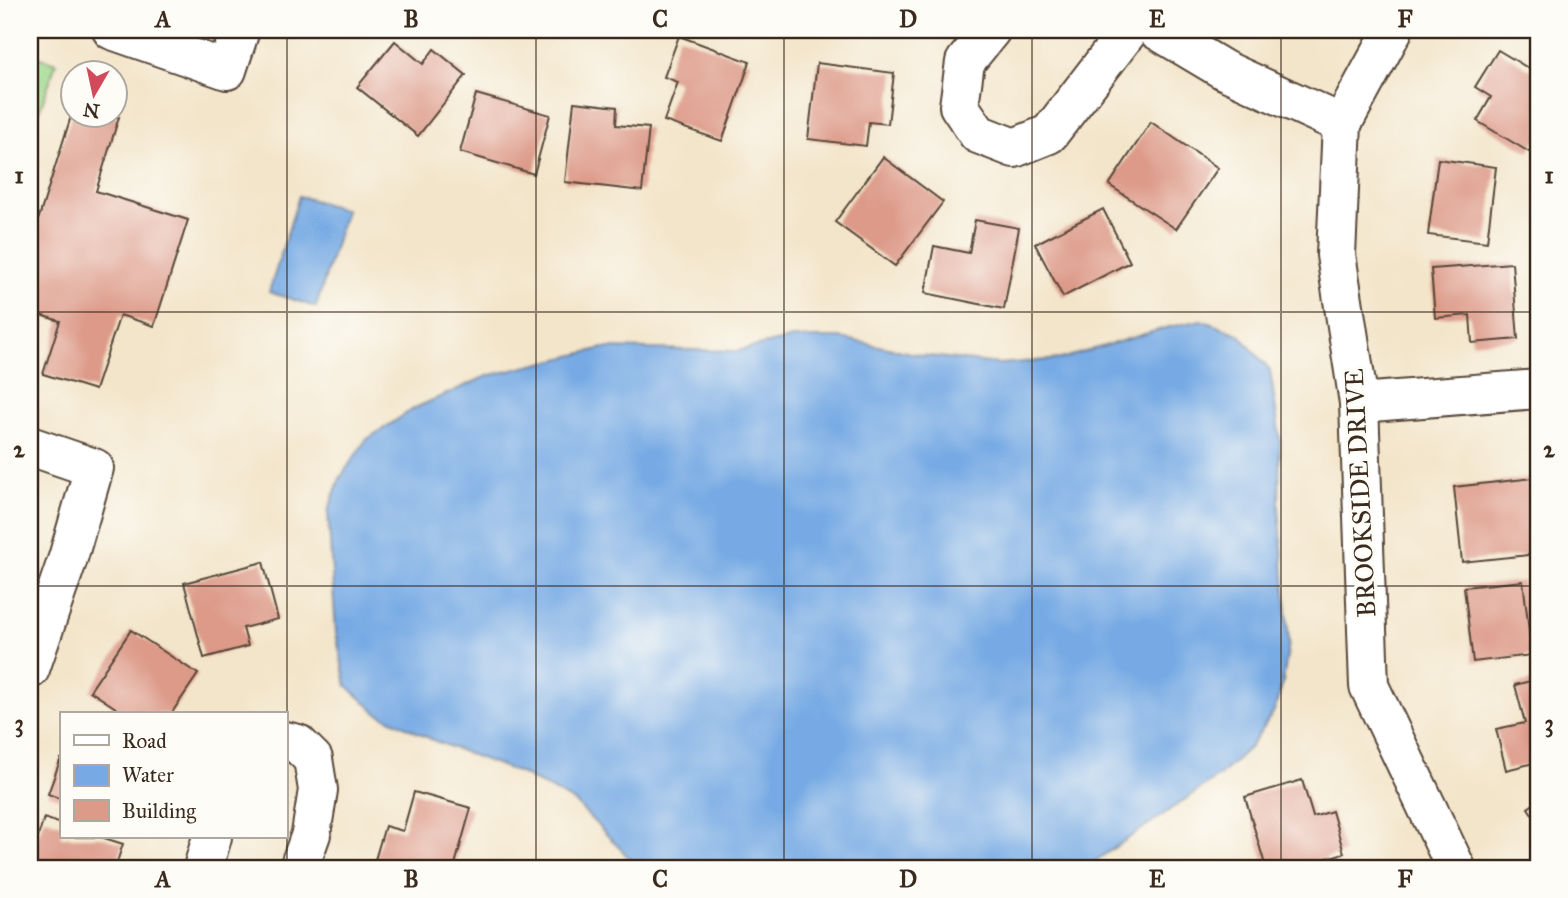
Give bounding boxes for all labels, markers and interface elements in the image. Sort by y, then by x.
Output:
text: A [153,5,171,33]
text: B [403,5,419,33]
text: C [652,5,668,33]
text: D [899,5,917,33]
text: E [1149,5,1166,33]
text: F [1397,5,1413,33]
north arrow [60,60,130,130]
text: N [82,98,101,123]
text: 1 [14,161,24,189]
text: 1 [1544,161,1554,189]
street label: BROOKSIDE DRIVE [1337,368,1383,618]
text: 2 [13,435,25,463]
text: 2 [1543,435,1555,463]
text: 3 [14,709,24,738]
text: 3 [1544,709,1554,738]
legend [60,712,287,838]
text: Road [122,728,167,754]
text: Water [122,762,174,788]
text: Building [122,798,196,824]
text: A [153,865,171,893]
text: B [403,865,419,893]
text: C [652,865,668,893]
text: D [899,865,917,893]
text: E [1149,865,1166,893]
text: F [1397,865,1413,893]

